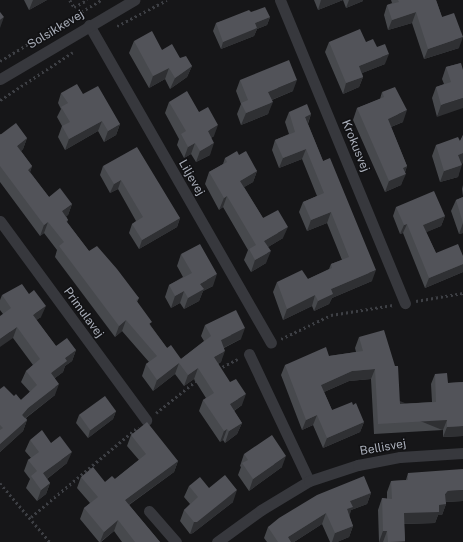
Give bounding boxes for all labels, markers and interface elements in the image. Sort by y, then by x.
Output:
street label: Solsikkevej [25,8,87,52]
street label: Krokusvej [338,118,372,174]
street label: Liljevej [175,157,207,199]
street label: Primulavej [60,285,106,341]
street label: Bellisvej [359,437,407,459]

